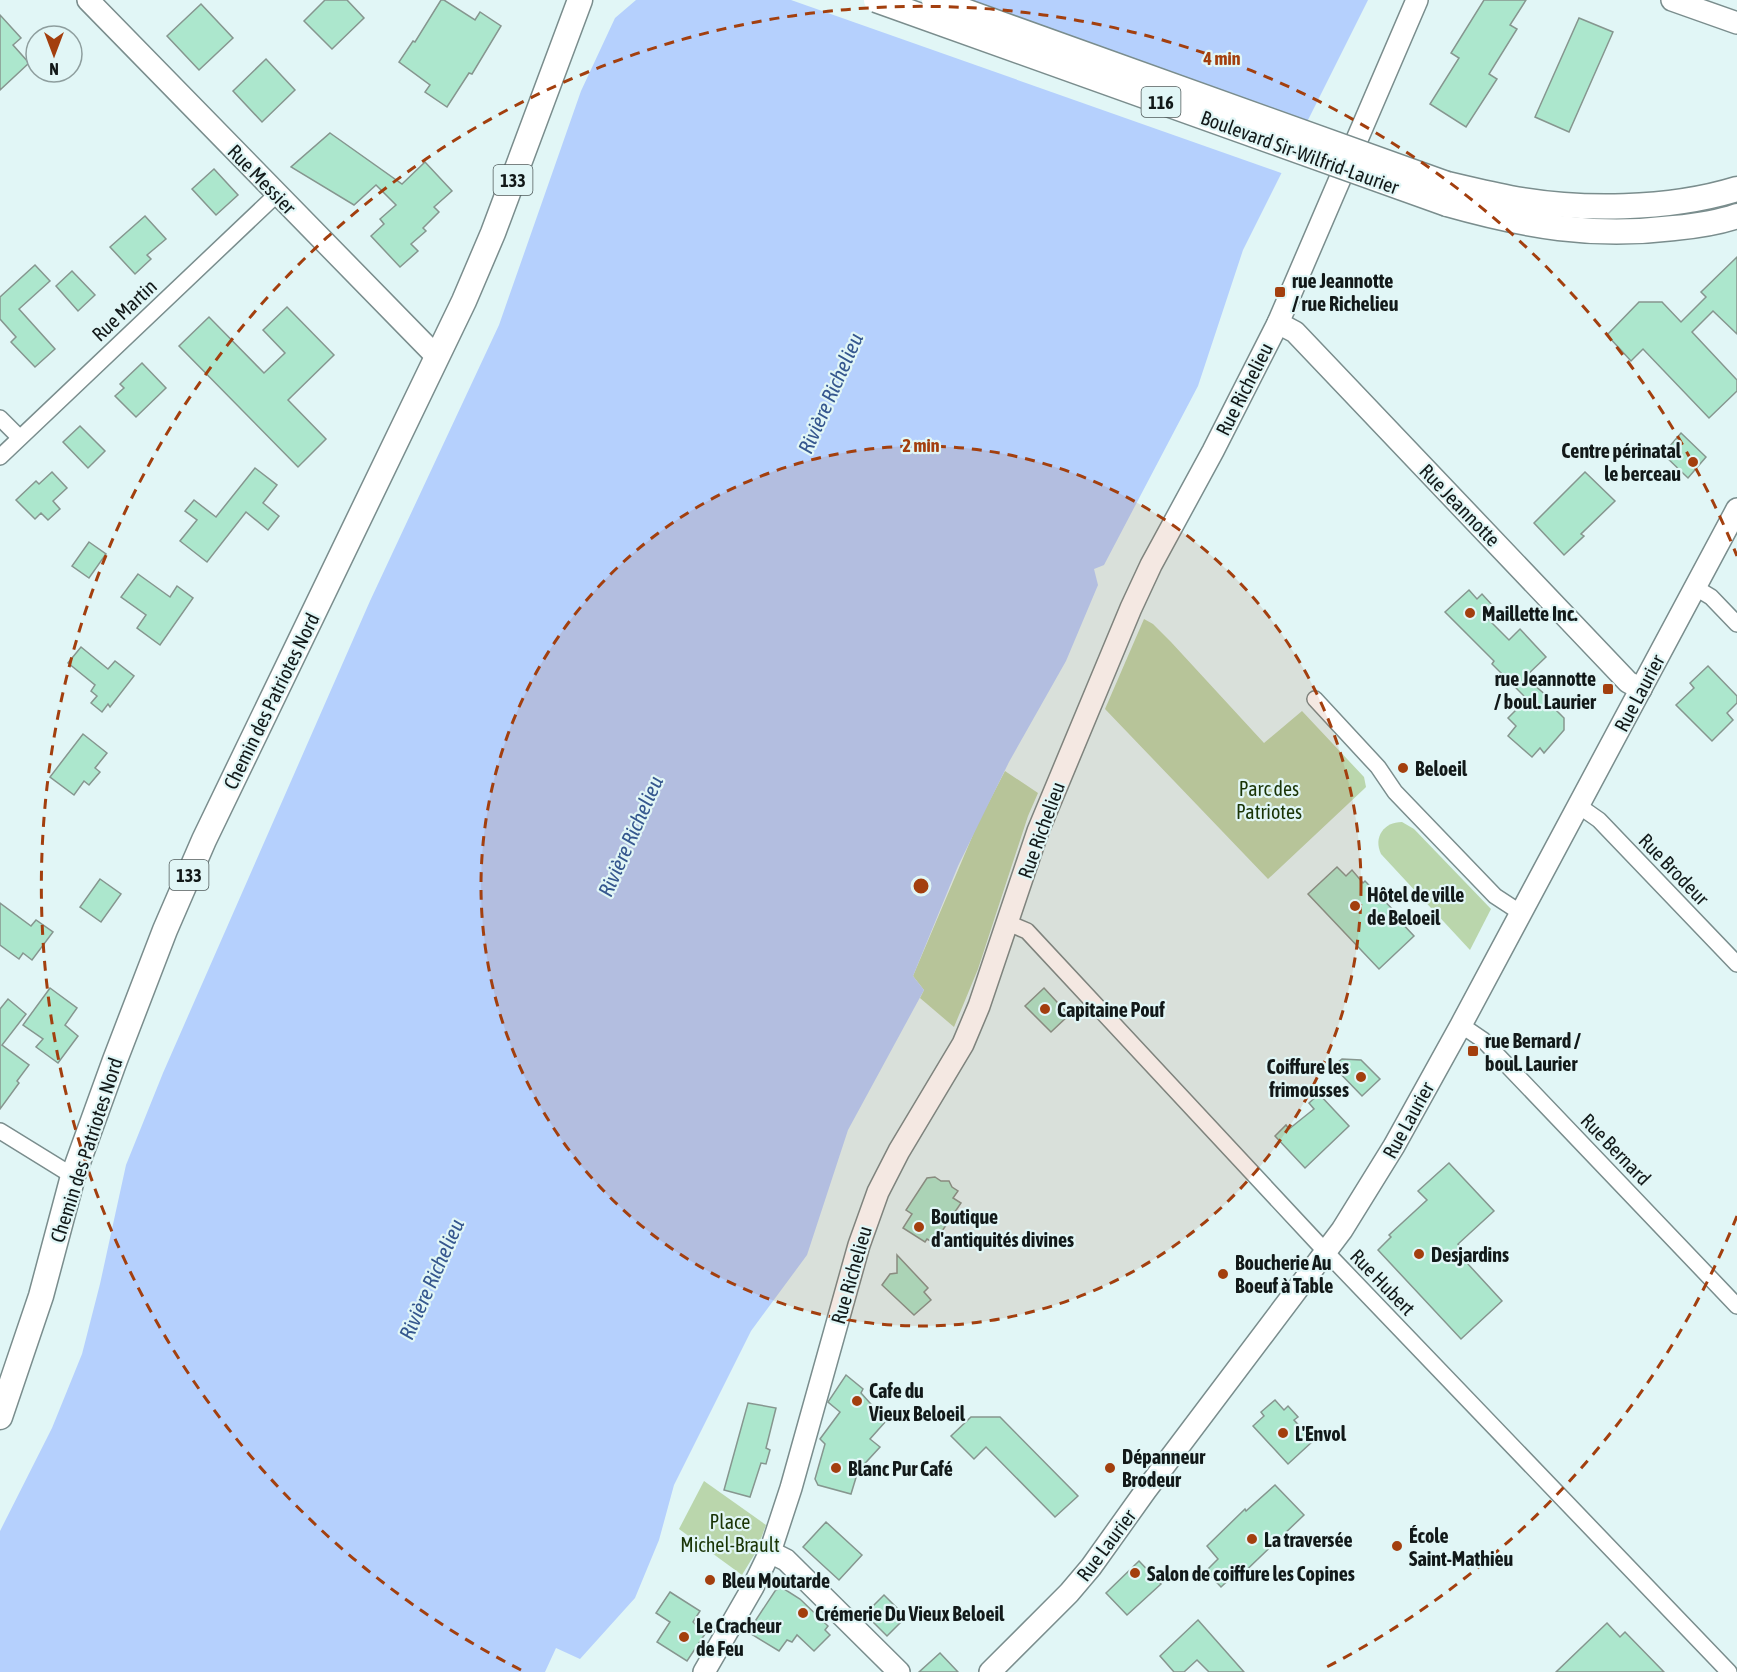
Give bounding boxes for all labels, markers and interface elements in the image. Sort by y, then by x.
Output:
north arrow [24,24,84,84]
text: 4 min [1203,48,1241,69]
text: N [49,60,59,78]
road number: 116 [1142,87,1180,117]
street label: Boulevard Sir-Wilfrid-Laurier [1198,105,1403,199]
street label: Rue Messier [223,139,301,219]
road number: 133 [494,165,532,195]
place label: rue Jeannotte / rue Richelieu [1292,269,1399,315]
street label: Rue Martin [87,274,161,346]
marker: rue Jeannotte / rue Richelieu [1273,285,1287,299]
water label: Rivière Richelieu [793,329,867,457]
street label: Rue Richelieu [1211,339,1277,439]
text: 2 min [903,435,940,456]
place label: Centre périnatal le berceau [1561,439,1682,485]
marker: Centre périnatal le berceau [1686,455,1700,469]
street label: Rue Jeannotte [1415,459,1505,551]
place label: Maillette Inc. [1482,602,1578,625]
marker: Maillette Inc. [1463,606,1477,620]
street label: Chemin des Patriotes Nord [218,609,324,793]
street label: Rue Laurier [1609,650,1669,735]
place label: rue Jeannotte / boul. Laurier [1494,667,1597,713]
marker: rue Jeannotte / boul. Laurier [1601,682,1615,696]
place label: Beloeil [1415,757,1468,780]
marker: Beloeil [1396,761,1410,775]
water label: Rivière Richelieu [593,772,667,900]
park label: Parc des Patriotes [1236,777,1302,823]
street label: Rue Richelieu [1013,779,1069,881]
street label: Rue Brodeur [1634,829,1714,910]
road number: 133 [170,860,208,890]
centre of rings [911,876,931,896]
place label: Hôtel de ville de Beloeil [1367,883,1464,929]
marker: Hôtel de ville de Beloeil [1348,899,1362,913]
place label: Capitaine Pouf [1057,998,1165,1021]
marker: Capitaine Pouf [1038,1002,1052,1016]
place label: rue Bernard / boul. Laurier [1485,1029,1581,1075]
marker: rue Bernard / boul. Laurier [1466,1044,1480,1058]
street label: Chemin des Patriotes Nord [45,1055,127,1245]
place label: Coiffure les frimousses [1267,1055,1349,1101]
marker: Coiffure les frimousses [1354,1070,1368,1084]
street label: Rue Laurier [1378,1077,1439,1162]
street label: Rue Bernard [1576,1109,1656,1189]
place label: Boutique d'antiquités divines [931,1205,1074,1251]
water label: Rivière Richelieu [394,1215,468,1343]
marker: Boutique d'antiquités divines [912,1220,926,1234]
street label: Rue Richelieu [826,1223,876,1327]
place label: Desjardins [1431,1243,1509,1266]
street label: Rue Hubert [1346,1244,1420,1320]
marker: Desjardins [1412,1247,1426,1261]
place label: Boucherie Au Boeuf à Table [1235,1251,1333,1297]
marker: Boucherie Au Boeuf à Table [1216,1267,1230,1281]
place label: Cafe du Vieux Beloeil [868,1379,966,1425]
marker: Cafe du Vieux Beloeil [850,1394,864,1408]
place label: L'Envol [1295,1422,1347,1445]
marker: L'Envol [1276,1426,1290,1440]
place label: Dépanneur Brodeur [1122,1445,1206,1491]
place label: Blanc Pur Café [848,1457,953,1480]
marker: Blanc Pur Café [829,1461,843,1475]
marker: Dépanneur Brodeur [1103,1461,1117,1475]
street label: Rue Laurier [1072,1504,1141,1585]
park label: Place Michel-Brault [680,1510,780,1556]
place label: École Saint-Mathieu [1409,1524,1514,1570]
place label: La traversée [1264,1528,1352,1551]
marker: La traversée [1245,1532,1259,1546]
marker: École Saint-Mathieu [1390,1539,1404,1553]
place label: Salon de coiffure les Copines [1147,1562,1355,1585]
marker: Salon de coiffure les Copines [1128,1566,1142,1580]
place label: Bleu Moutarde [722,1569,830,1592]
marker: Bleu Moutarde [703,1573,717,1587]
place label: Crémerie Du Vieux Beloeil [815,1602,1005,1625]
marker: Crémerie Du Vieux Beloeil [796,1606,810,1620]
place label: Le Cracheur de Feu [696,1614,782,1660]
marker: Le Cracheur de Feu [677,1630,691,1644]

